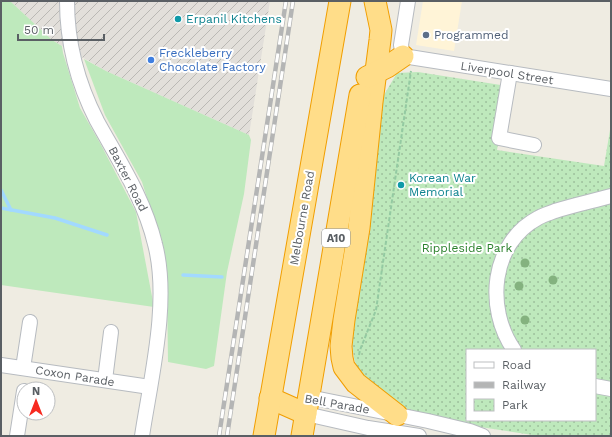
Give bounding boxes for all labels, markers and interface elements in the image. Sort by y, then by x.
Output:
place label: Erpanil Kitchens [186,12,282,26]
marker: Erpanil Kitchens [173,14,183,24]
scale bar [18,16,104,42]
text: 50 m [24,23,54,37]
place label: Programmed [434,28,508,42]
marker: Programmed [421,30,431,40]
place label: Freckleberry Chocolate Factory [159,46,266,74]
marker: Freckleberry Chocolate Factory [146,55,156,65]
street label: Liverpool Street [460,59,554,87]
street label: Baxter Road [106,144,150,214]
street label: Melbourne Road [287,170,317,266]
place label: Korean War Memorial [409,171,476,199]
marker: Korean War Memorial [396,180,406,190]
road number: A10 [322,229,350,247]
park label: Rippleside Park [422,241,513,255]
legend [466,349,596,421]
text: Road [502,358,531,372]
street label: Coxon Parade [34,363,116,389]
text: Railway [502,378,547,392]
north arrow [16,381,56,421]
text: N [32,385,40,398]
street label: Bell Parade [303,391,371,417]
text: Park [502,398,528,412]

